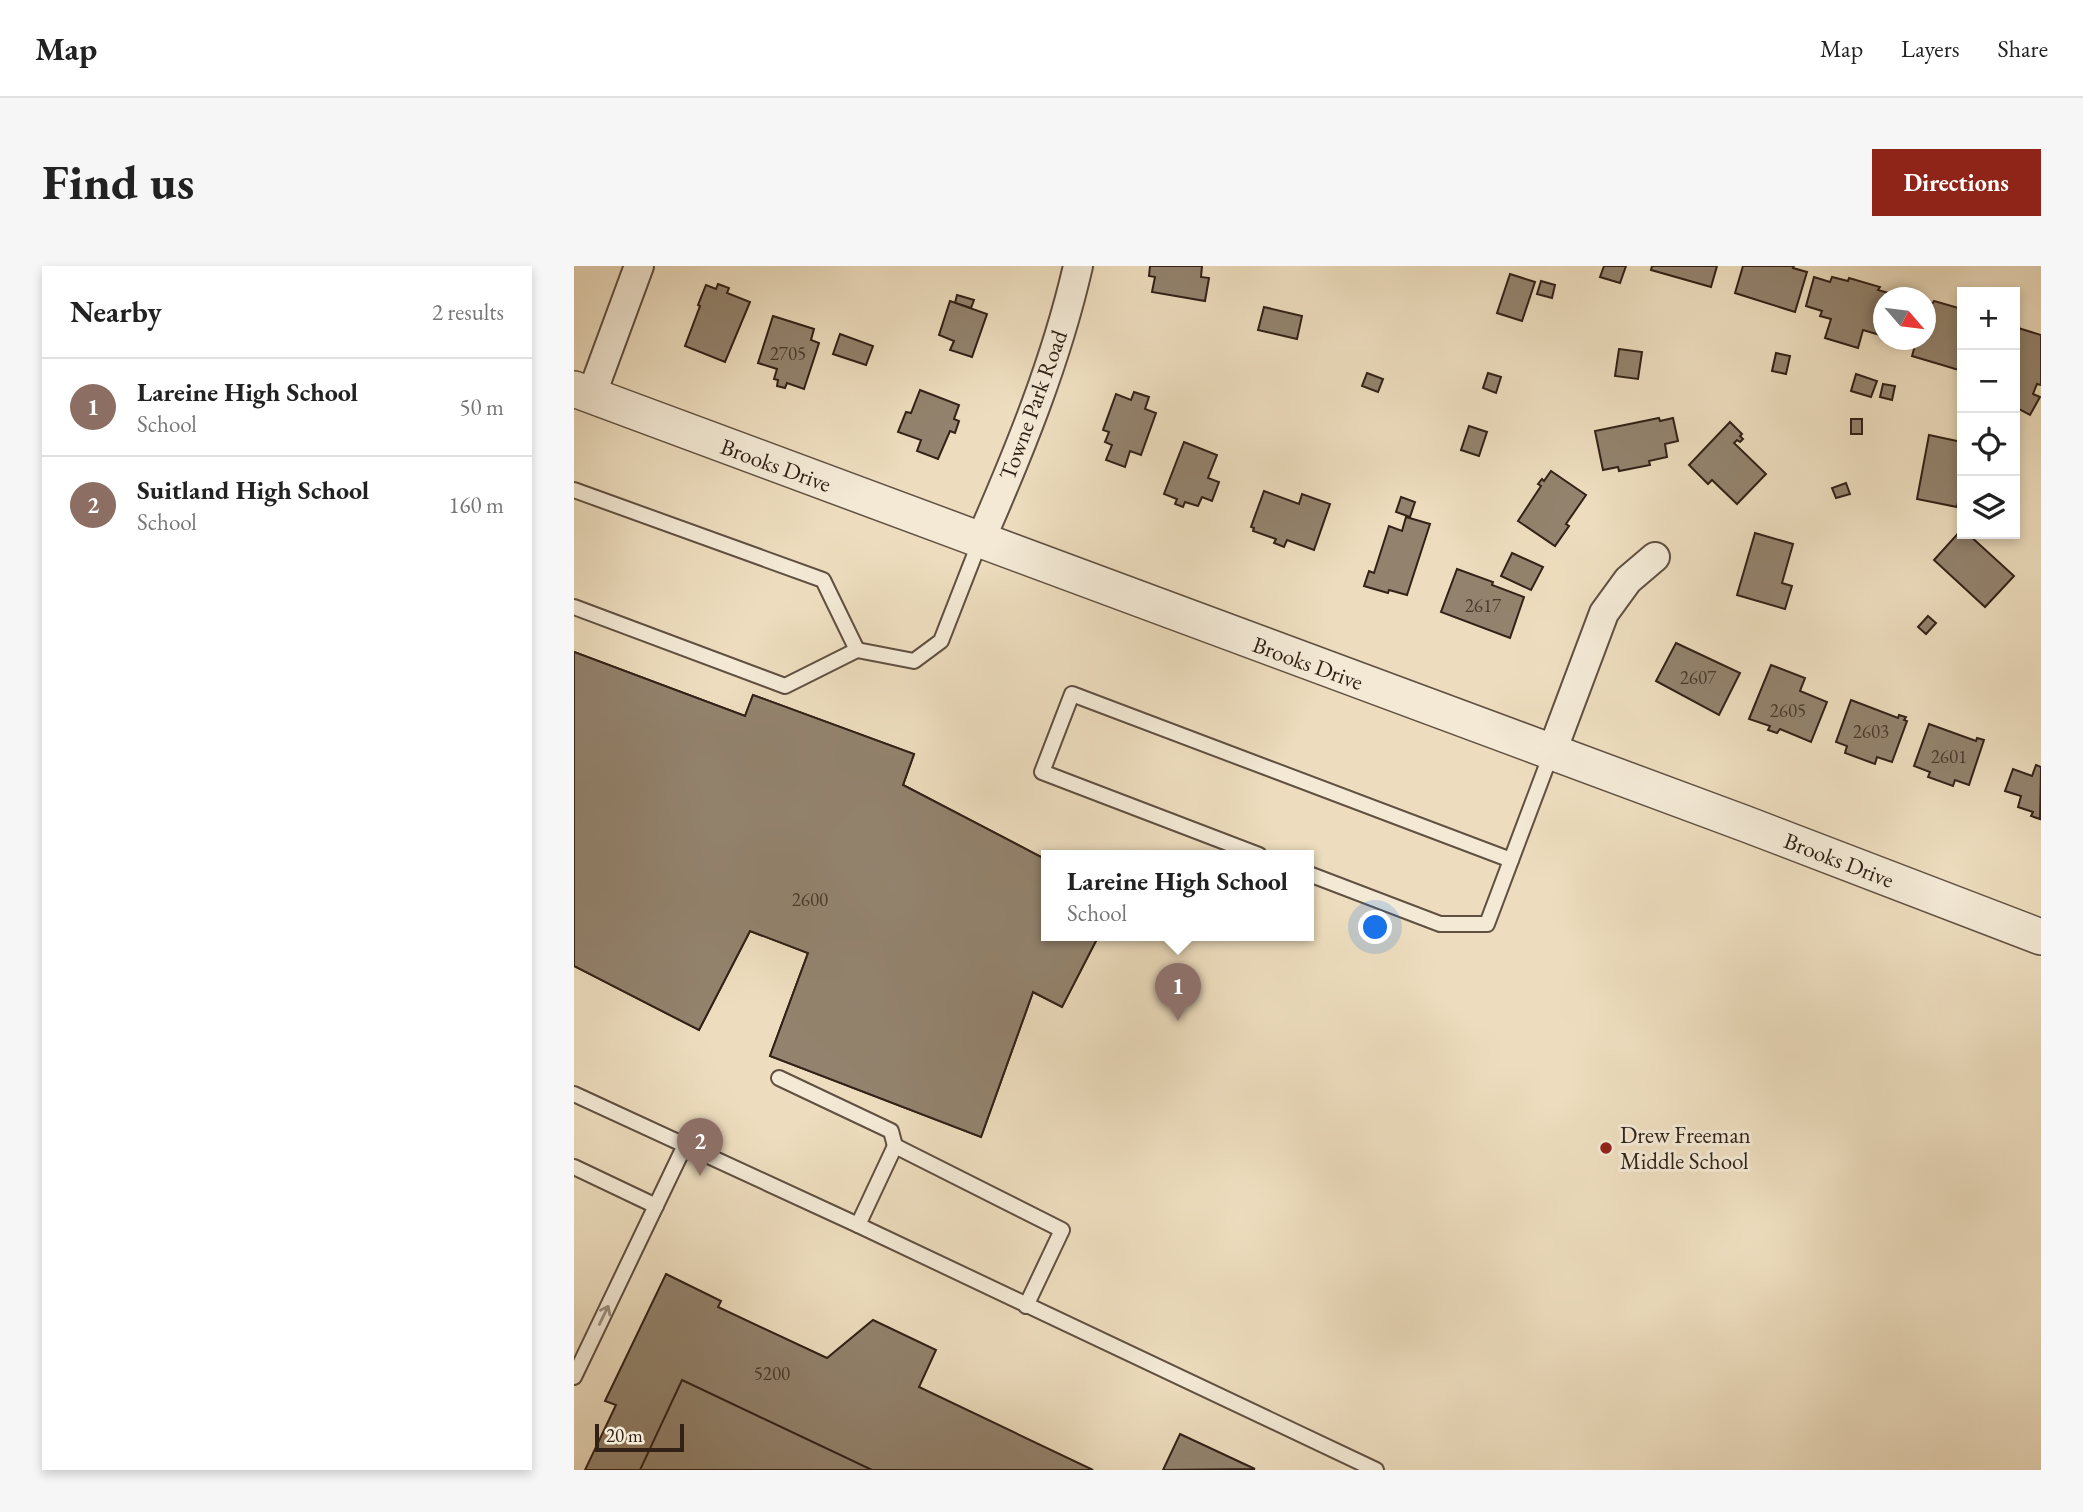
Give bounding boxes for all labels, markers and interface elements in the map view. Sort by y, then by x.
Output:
text: Map [35,27,97,70]
text: Map [1820,33,1863,64]
text: Layers [1901,33,1960,64]
text: Share [1998,33,2048,64]
button: Directions [1872,149,2041,216]
text: Find us [42,150,194,214]
north arrow [1873,287,1936,350]
map controls [1957,287,2020,539]
button: + [1957,287,2020,350]
text: Nearby [70,292,162,331]
text: 2 results [432,297,504,327]
street label: Towne Park Road [992,326,1074,484]
house number: 2705 [770,341,806,366]
button: − [1957,350,2020,413]
text: Lareine High School [137,375,358,409]
text: 1 [87,392,99,422]
text: 50 m [459,392,504,422]
text: School [137,409,197,439]
button: locate [1957,413,2020,476]
street label: Brooks Drive [717,431,835,499]
text: Suitland High School [137,473,369,507]
button: layers [1957,476,2020,539]
text: 2 [87,490,99,520]
text: 160 m [448,490,504,520]
text: School [137,507,197,537]
house number: 2617 [1465,593,1502,618]
street label: Brooks Drive [1249,629,1367,697]
house number: 2607 [1680,665,1717,690]
house number: 2605 [1770,698,1806,723]
house number: 2603 [1853,719,1889,744]
house number: 2601 [1931,744,1967,769]
street label: Brooks Drive [1780,825,1898,895]
popup [1041,850,1314,941]
text: Lareine High School [1067,864,1288,898]
house number: 2600 [792,887,828,912]
text: School [1067,898,1127,928]
your location [1358,910,1392,944]
pin: 1 [1155,963,1201,1021]
pin: 2 [677,1118,723,1176]
place label: Drew Freeman Middle School [1620,1120,1751,1176]
marker: Drew Freeman Middle School [1598,1140,1614,1156]
one-way arrow [598,1305,611,1326]
house number: 5200 [754,1361,790,1386]
scale bar [595,1421,684,1453]
text: 20 m [606,1423,643,1448]

